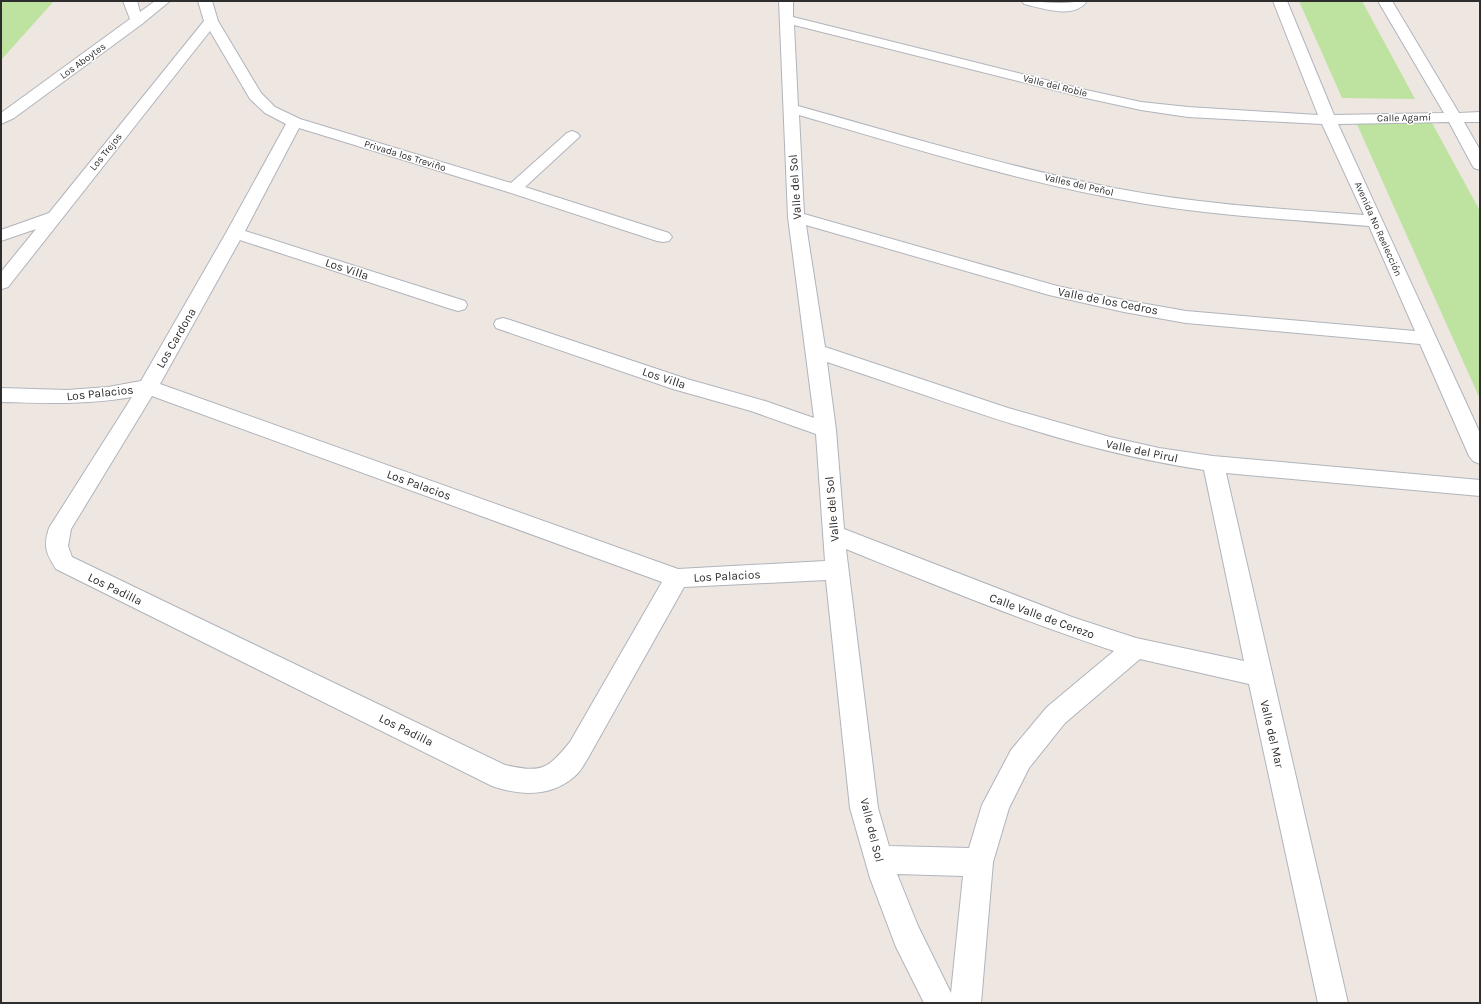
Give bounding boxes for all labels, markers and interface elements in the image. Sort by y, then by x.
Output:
street label: Los Aboytes [58,40,108,82]
street label: Valle del Roble [1022,72,1088,100]
street label: Calle Agamí [1377,112,1431,124]
street label: Los Trejos [87,131,125,173]
street label: Privada los Treviño [363,138,447,174]
street label: Valle del Sol [786,154,804,220]
street label: Valles del Peñol [1043,171,1115,199]
street label: Avenida No Reelección [1352,180,1404,278]
street label: Los Villa [323,255,371,283]
street label: Valle de los Cedros [1057,284,1159,318]
street label: Los Cardona [153,305,199,371]
street label: Los Villa [640,364,688,392]
street label: Los Palacios [66,383,134,403]
street label: Valle del Pirul [1105,437,1179,465]
street label: Los Palacios [385,467,453,503]
street label: Valle del Sol [822,476,842,542]
street label: Los Palacios [693,567,761,585]
street label: Los Padilla [86,570,144,608]
street label: Calle Valle de Cerezo [988,590,1096,642]
street label: Valle del Mar [1257,699,1287,770]
street label: Los Padilla [377,711,435,749]
street label: Valle del Sol [857,797,887,863]

